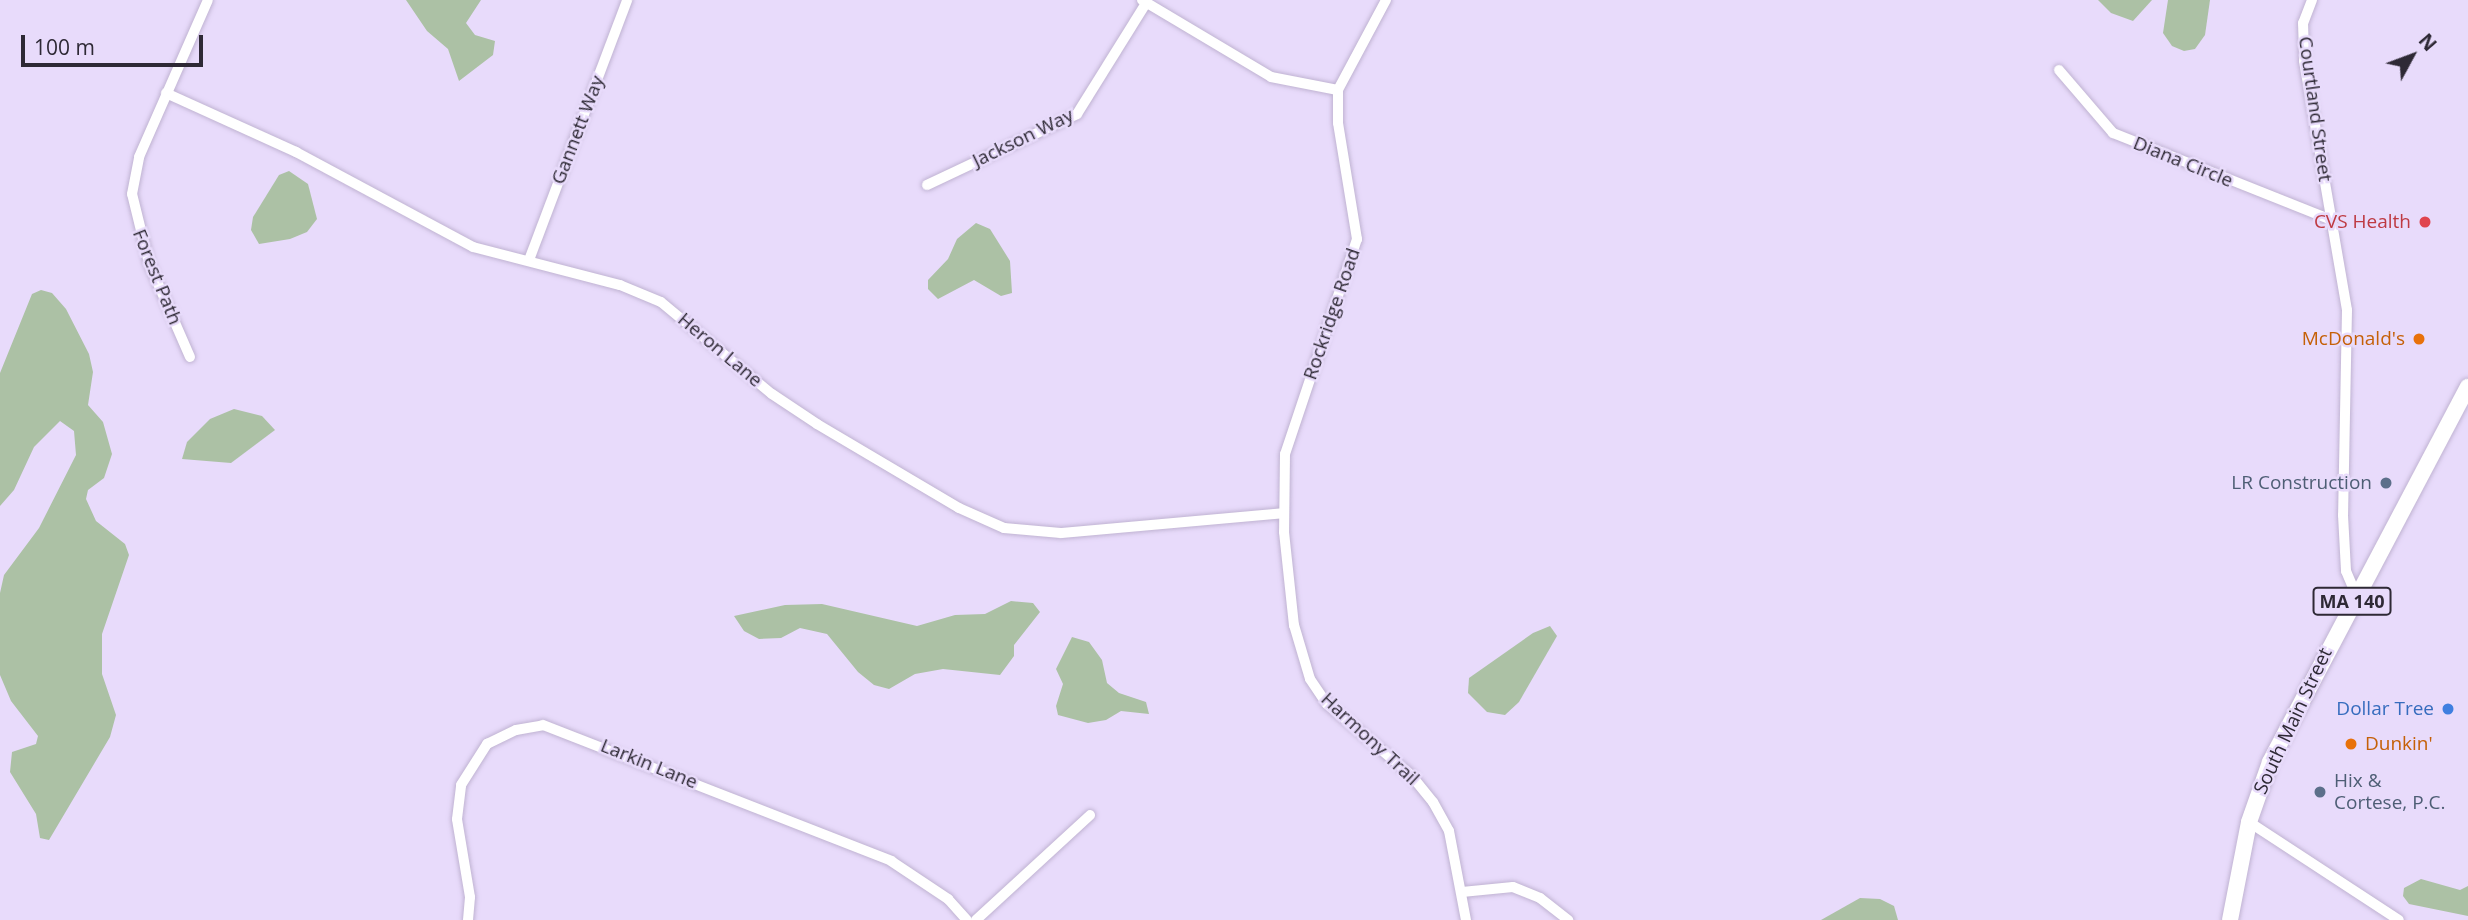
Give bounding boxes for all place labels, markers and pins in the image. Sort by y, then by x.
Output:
place label: CVS Health [2314,211,2411,233]
marker: CVS Health [2417,214,2433,230]
place label: McDonald's [2302,328,2405,350]
marker: McDonald's [2411,331,2427,347]
place label: LR Construction [2231,472,2372,494]
marker: LR Construction [2378,475,2394,491]
place label: Dollar Tree [2336,698,2434,720]
marker: Dollar Tree [2440,701,2456,717]
place label: Dunkin' [2365,733,2433,755]
marker: Dunkin' [2343,736,2359,752]
place label: Hix & Cortese, P.C. [2334,770,2446,814]
marker: Hix & Cortese, P.C. [2312,784,2328,800]

